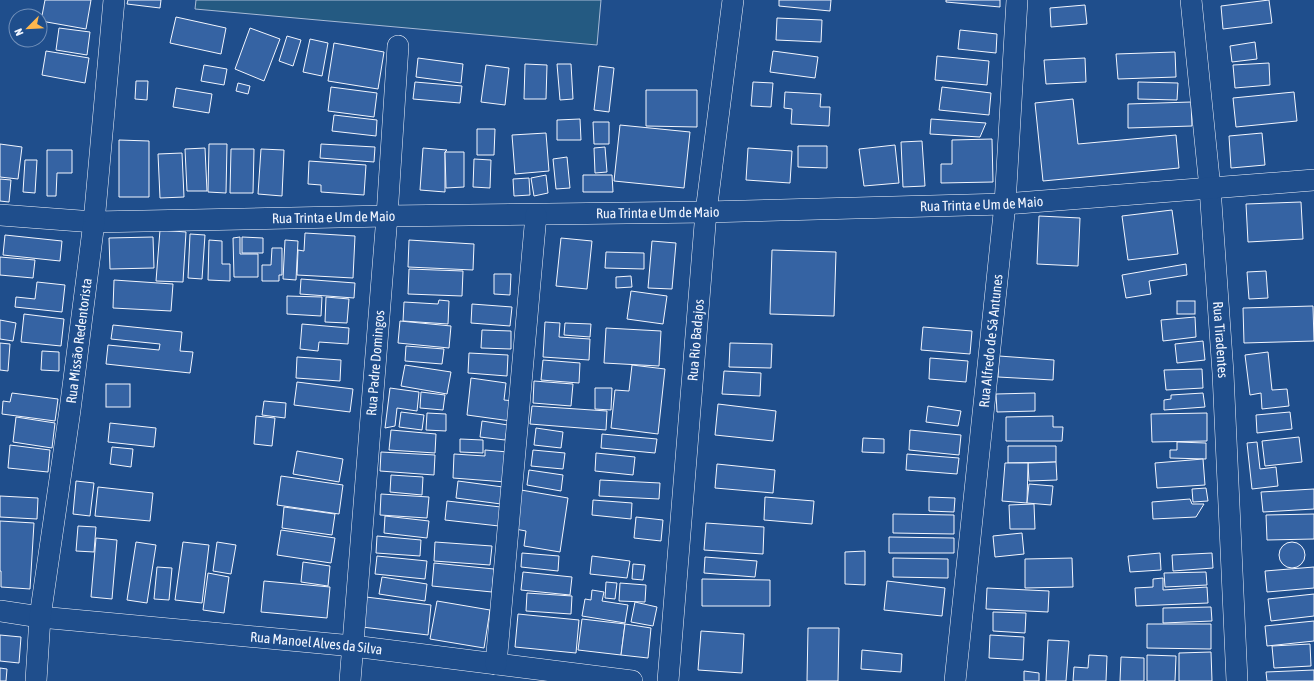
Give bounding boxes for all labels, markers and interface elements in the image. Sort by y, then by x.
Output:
north arrow [8,8,48,48]
text: N [12,27,26,37]
street label: Rua Trinta e Um de Maio [920,193,1044,214]
street label: Rua Trinta e Um de Maio [596,204,720,221]
street label: Rua Trinta e Um de Maio [272,208,395,226]
street label: Rua Alfredo de Sá Antunes [976,273,1006,408]
street label: Rua Missão Redentorista [63,277,95,404]
street label: Rua Rio Badajos [684,299,707,382]
street label: Rua Tiradentes [1210,301,1231,378]
street label: Rua Padre Domingos [363,309,387,417]
street label: Rua Manoel Alves da Silva [250,629,383,658]

